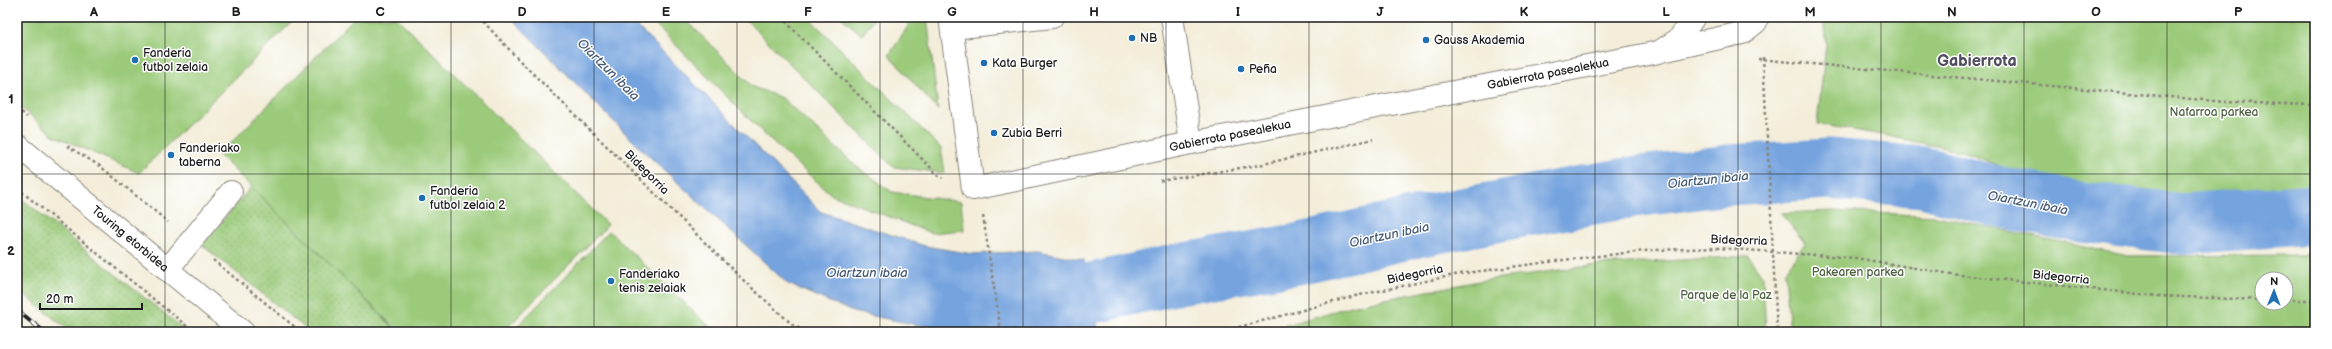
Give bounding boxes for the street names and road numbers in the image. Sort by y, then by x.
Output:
street label: Gabierrota pasealekua [1486,55,1610,93]
street label: Gabierrota pasealekua [1168,117,1292,155]
street label: Bidegorria [621,147,672,198]
street label: Touring etorbidea [88,203,172,275]
street label: Bidegorria [1710,232,1768,249]
street label: Bidegorria [1386,261,1445,288]
street label: Bidegorria [2032,267,2090,288]

